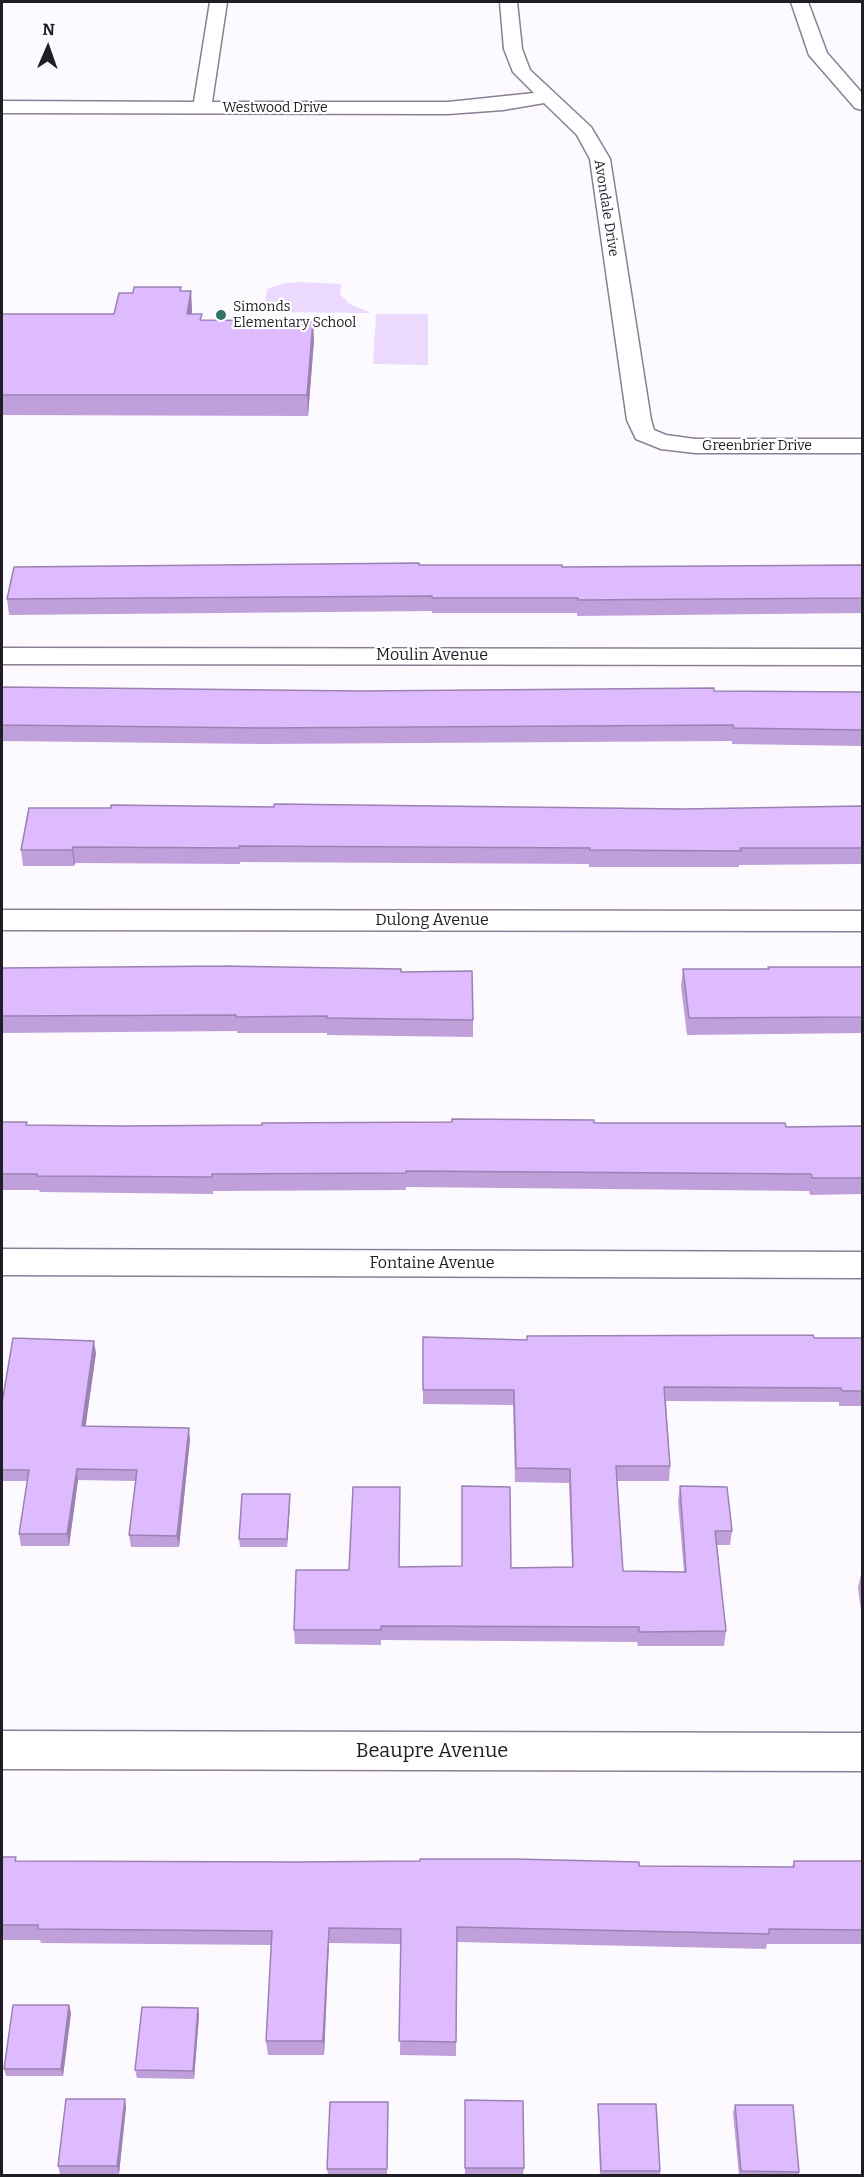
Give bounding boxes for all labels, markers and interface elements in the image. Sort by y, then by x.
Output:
north arrow [18,18,78,78]
text: N [42,20,55,39]
street label: Westwood Drive [222,100,328,116]
street label: Avondale Drive [590,158,622,258]
place label: Simonds Elementary School [233,299,356,332]
marker: Simonds Elementary School [214,308,228,322]
street label: Greenbrier Drive [702,438,812,454]
street label: Moulin Avenue [376,646,488,666]
street label: Dulong Avenue [375,911,489,931]
street label: Fontaine Avenue [369,1254,495,1274]
street label: Beaupre Avenue [356,1739,508,1763]

